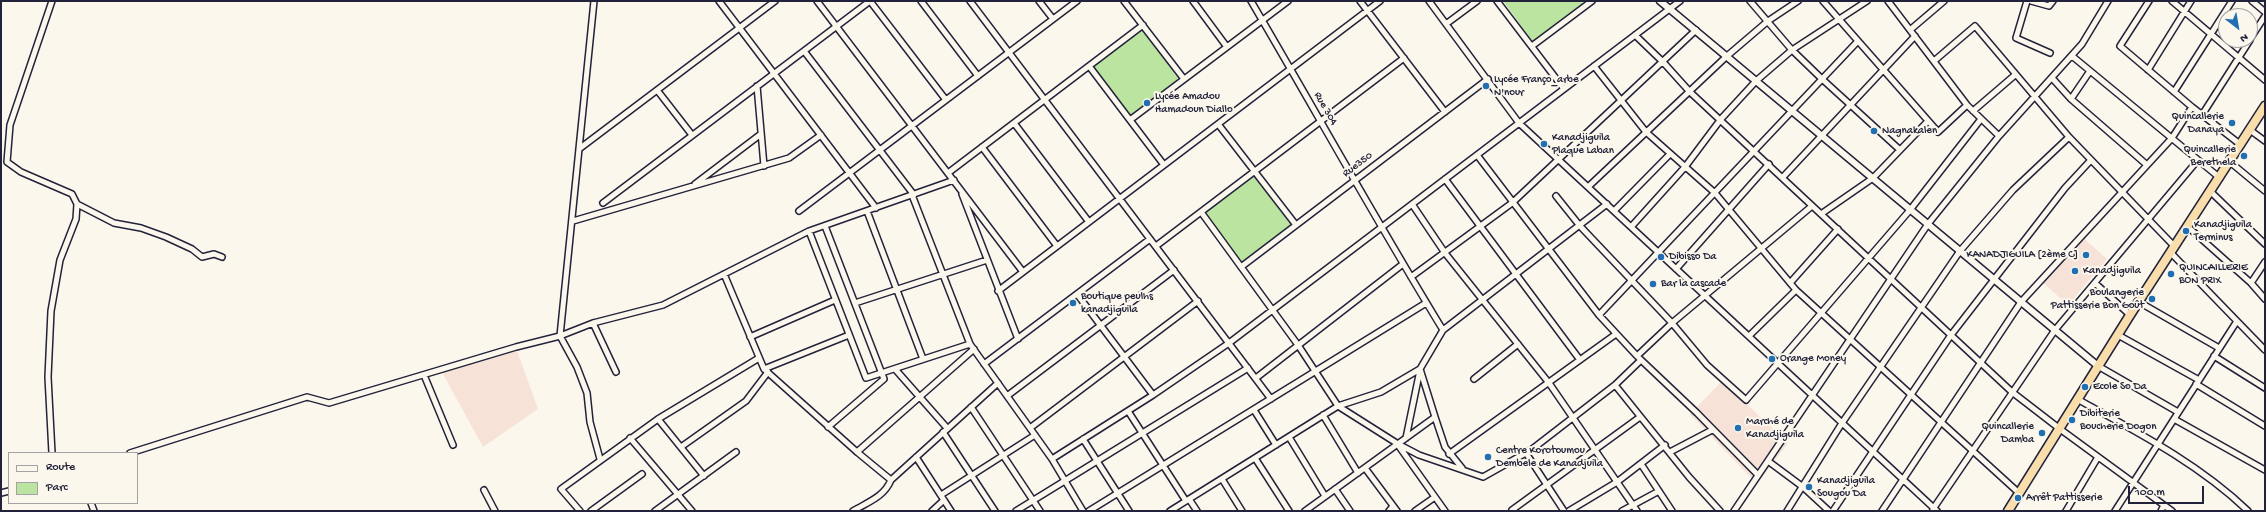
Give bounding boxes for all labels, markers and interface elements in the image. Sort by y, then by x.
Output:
north arrow [2218,8,2258,48]
text: N [2237,30,2250,44]
place label: Lycée Franço_arbe N'nour [1494,73,1579,99]
marker: Lycée Franço_arbe N'nour [1481,81,1491,91]
place label: Lycée Amadou Hamadoun Diallo [1155,90,1233,116]
street label: Rue 304 [1310,90,1340,128]
marker: Lycée Amadou Hamadoun Diallo [1142,98,1152,108]
place label: Quincallerie Danaya [2172,110,2224,136]
marker: Quincallerie Danaya [2227,118,2237,128]
place label: Nagnakalen [1882,124,1937,138]
marker: Nagnakalen [1869,126,1879,136]
place label: Kanadjiguila Plaque Laban [1552,131,1614,157]
marker: Kanadjiguila Plaque Laban [1539,139,1549,149]
place label: Quincallerie Berethela [2184,143,2236,169]
street label: Rue350 [1340,149,1376,181]
marker: Quincallerie Berethela [2239,151,2249,161]
place label: Kanadjiguila Terminus [2194,218,2252,244]
marker: Kanadjiguila Terminus [2181,226,2191,236]
place label: KANADJIGUILA [2ème C] [1967,248,2078,262]
place label: Dibisso Da [1669,250,1716,264]
marker: KANADJIGUILA [2ème C] [2081,250,2091,260]
marker: Dibisso Da [1656,252,1666,262]
place label: QUINCAILLERIE BON PRIX [2179,261,2248,287]
place label: Kanadjiguila [2083,264,2141,278]
marker: Kanadjiguila [2070,266,2080,276]
marker: QUINCAILLERIE BON PRIX [2166,269,2176,279]
place label: Bar la cascade [1661,277,1726,291]
marker: Bar la cascade [1648,279,1658,289]
place label: Boulangerie Pattisserie Bon Goût [2051,286,2144,312]
place label: Boutique peulhs kanadjiguila [1081,290,1153,316]
marker: Boulangerie Pattisserie Bon Goût [2147,294,2157,304]
marker: Boutique peulhs kanadjiguila [1068,298,1078,308]
place label: Orange Money [1780,352,1846,366]
marker: Orange Money [1767,354,1777,364]
place label: Ecole So Da [2093,380,2147,394]
marker: Ecole So Da [2080,382,2090,392]
place label: Dibiterie Boucherie Dogon [2080,407,2156,433]
place label: Marché de Kanadjiguila [1746,415,1804,441]
marker: Dibiterie Boucherie Dogon [2067,415,2077,425]
place label: Quincallerie Damba [1982,420,2034,446]
marker: Marché de Kanadjiguila [1733,423,1743,433]
marker: Quincallerie Damba [2037,428,2047,438]
place label: Centre Korotoumou Dembele de Kanadjuila [1496,444,1603,470]
legend [8,452,138,504]
marker: Centre Korotoumou Dembele de Kanadjuila [1483,452,1493,462]
text: Route [46,461,75,475]
place label: Kanadjiguila Sougou Da [1817,474,1875,500]
scale bar [2130,478,2206,504]
text: Parc [46,481,68,495]
marker: Kanadjiguila Sougou Da [1804,482,1814,492]
text: 100 m [2135,486,2165,500]
place label: Arrêt Pattisserie [2026,491,2102,505]
marker: Arrêt Pattisserie [2013,493,2023,503]

